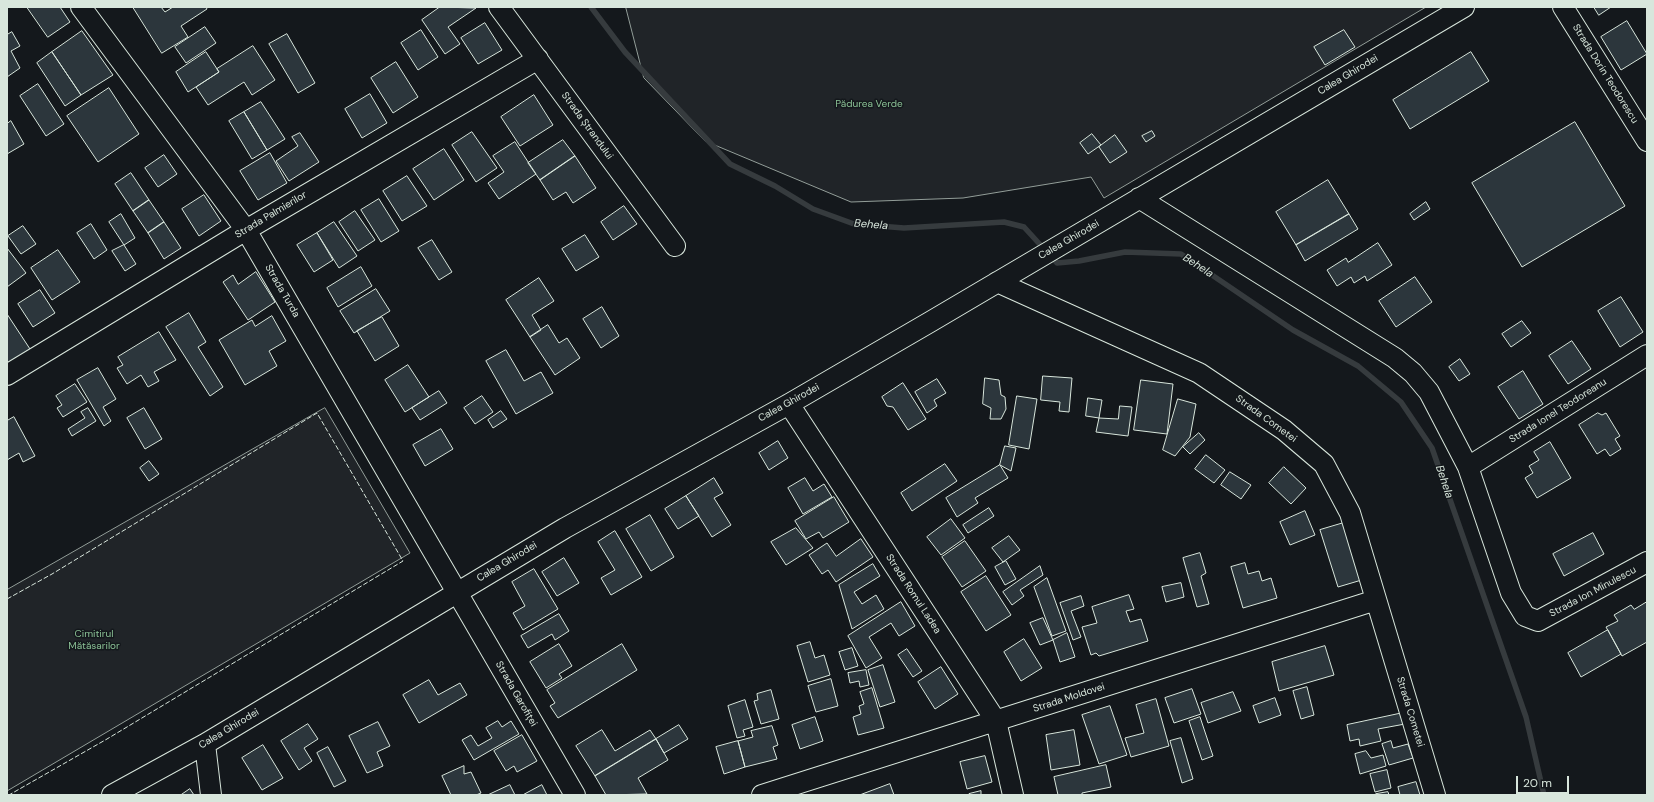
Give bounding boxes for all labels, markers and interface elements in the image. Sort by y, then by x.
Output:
street label: Strada Dorin Teodorescu [1570,22,1640,126]
street label: Calea Ghirodei [1316,52,1380,98]
street label: Strada Ștrandului [559,90,615,162]
park label: Pădurea Verde [835,98,903,110]
street label: Strada Palmierilor [233,189,309,241]
water label: Behela [853,217,889,233]
street label: Calea Ghirodei [1036,218,1102,262]
water label: Behela [1180,251,1216,281]
street label: Strada Turda [262,262,302,320]
street label: Strada Ionel Teodoreanu [1507,376,1609,446]
street label: Calea Ghirodei [756,381,822,425]
street label: Strada Cometei [1233,393,1299,445]
water label: Behela [1432,464,1456,500]
street label: Calea Ghirodei [475,539,539,585]
street label: Strada Romul Ladea [883,552,943,636]
street label: Strada Ion Minulescu [1548,564,1638,620]
park label: Cimitirul Mătăsarilor [68,628,120,652]
street label: Strada Garofiței [493,659,539,729]
street label: Strada Cometei [1394,676,1426,748]
street label: Strada Moldovei [1032,681,1106,715]
street label: Calea Ghirodei [197,706,261,752]
scale bar [1518,768,1571,794]
text: 20 m [1523,775,1552,791]

